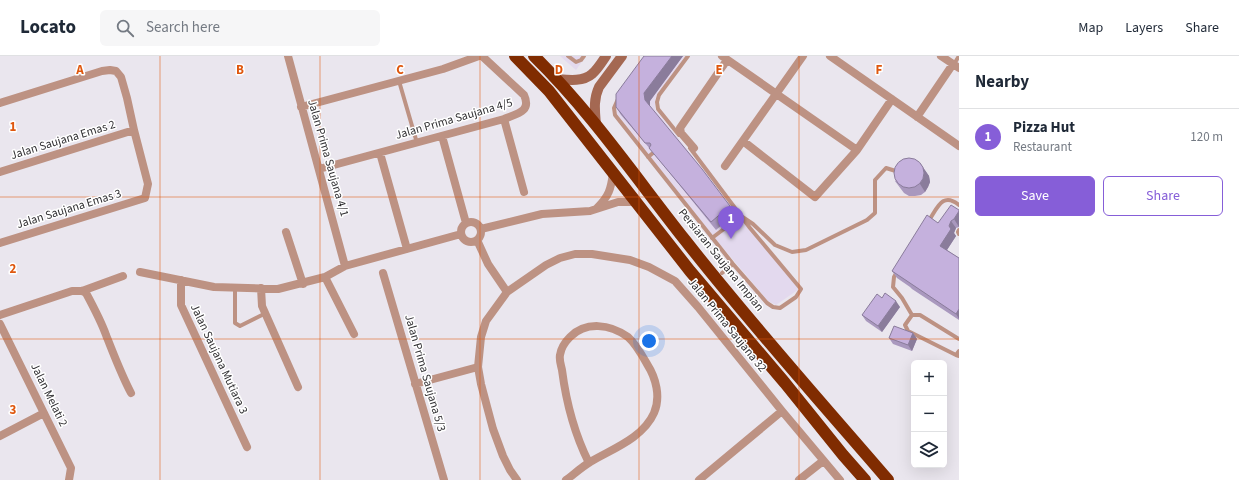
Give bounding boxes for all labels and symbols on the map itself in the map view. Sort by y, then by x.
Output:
text: A [75,61,84,79]
text: B [236,61,244,79]
text: C [396,61,404,79]
text: D [555,61,563,79]
text: E [715,61,723,79]
text: F [876,61,883,79]
street label: Jalan Prima Saujana 4/5 [393,94,515,144]
street label: Jalan Prima Saujana 4/1 [303,97,353,219]
street label: Jalan Saujana Emas 2 [9,116,117,164]
text: 1 [10,118,17,136]
street label: Jalan Saujana Emas 3 [15,185,123,233]
street label: Persiaran Saujana Impian [674,205,768,315]
pin: 1 [718,206,744,239]
text: 2 [10,260,17,278]
street label: Jalan Prima Saujana 32 [684,274,770,376]
street label: Jalan Saujana Mutiara 3 [186,301,252,417]
street label: Jalan Prima Saujana 5/3 [400,312,450,434]
your location [639,331,659,351]
street label: Jalan Melati 2 [26,360,72,430]
text: 3 [10,401,17,419]

